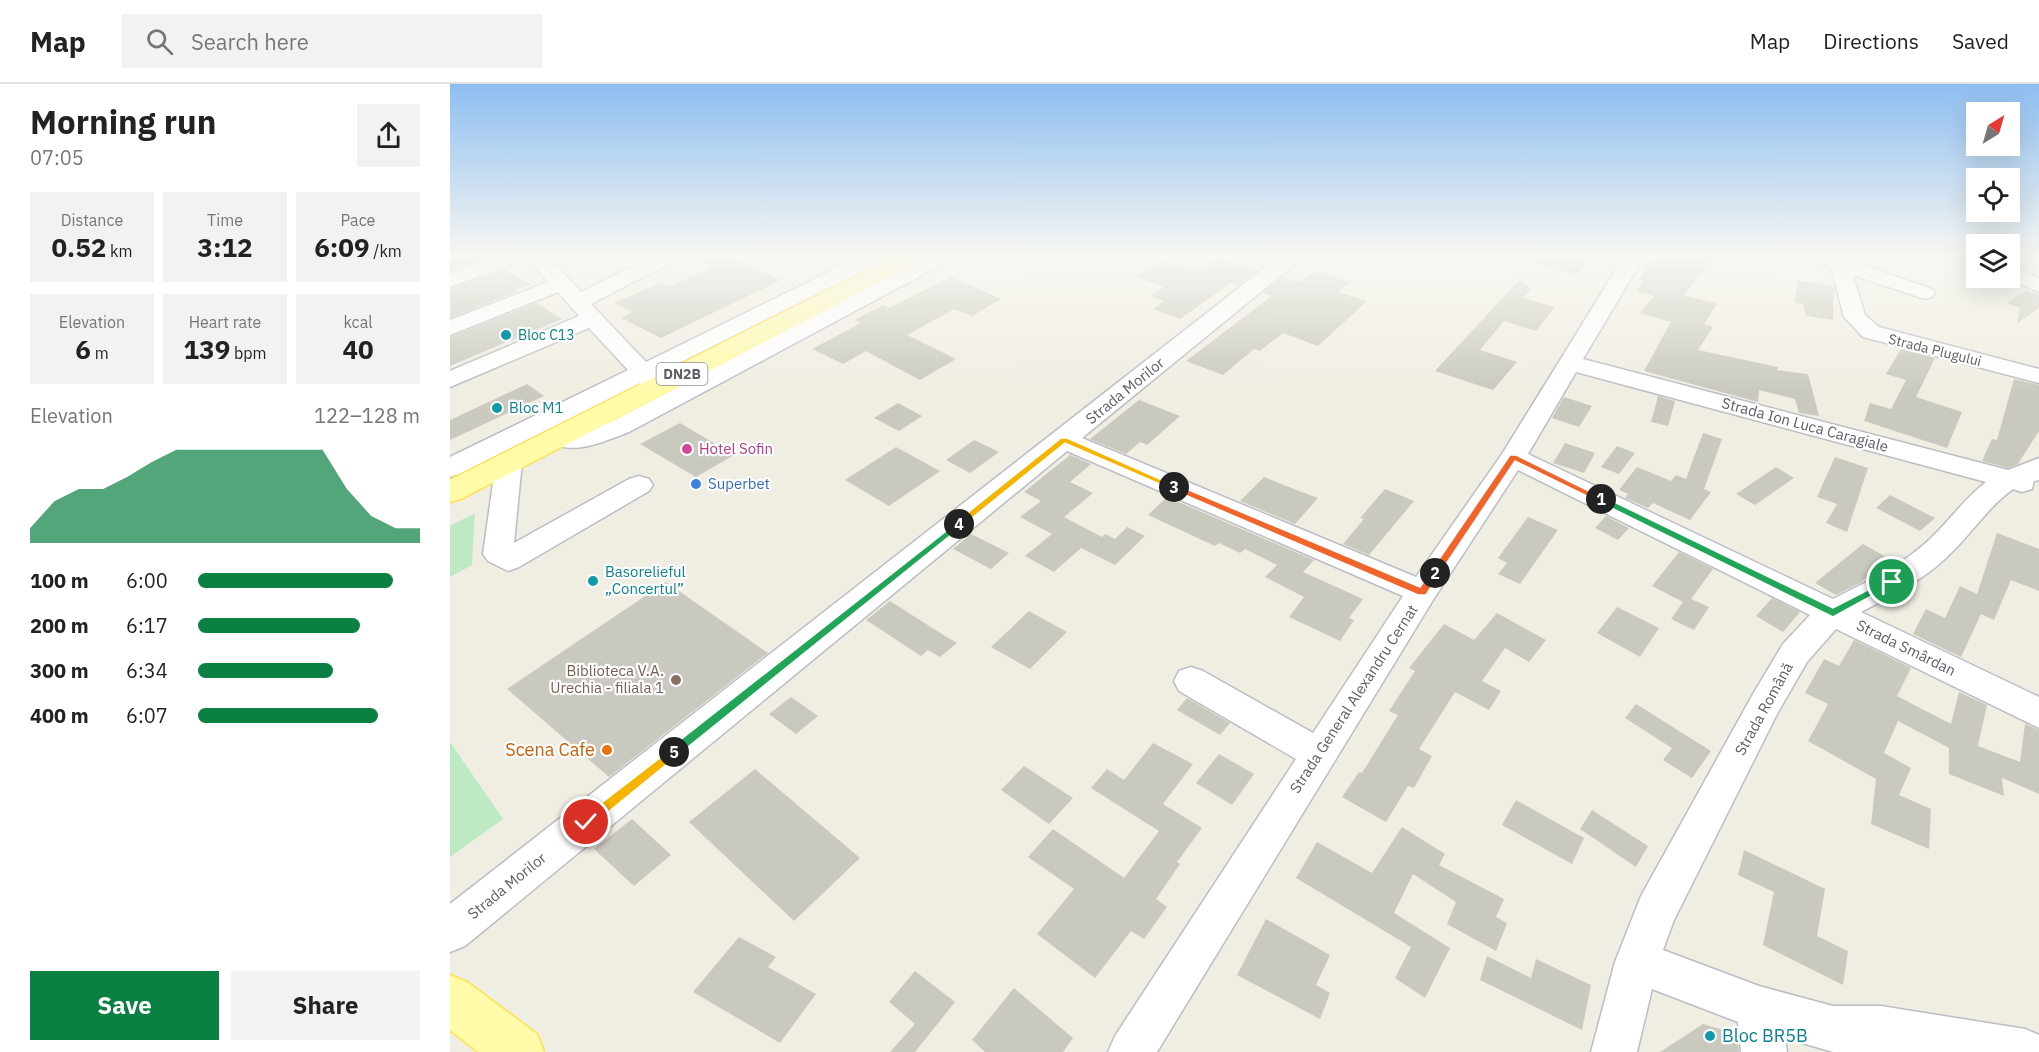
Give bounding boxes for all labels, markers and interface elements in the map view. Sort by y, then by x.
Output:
search box [122,14,542,68]
text: Map [30,23,86,60]
icon: search [143,25,176,58]
text: Search here [191,27,309,56]
text: Map [1750,27,1790,55]
text: Directions [1823,27,1919,55]
text: Saved [1952,27,2009,55]
text: Morning run [30,100,216,143]
north arrow [1966,102,2020,156]
map controls [1966,102,2020,288]
button: share [357,104,420,167]
text: 07:05 [30,144,84,171]
button: locate [1966,168,2020,222]
text: Distance [61,210,123,230]
text: Time [207,210,243,230]
text: Pace [341,210,375,230]
text: 0.52 [51,230,106,264]
text: 3:12 [197,230,253,264]
text: 6:09 [314,230,370,264]
button: layers [1966,234,2020,288]
text: km [106,241,133,261]
text: /km [370,241,402,261]
text: Elevation [59,312,125,332]
text: Heart rate [189,312,261,332]
text: kcal [343,312,373,332]
place label: Bloc C13 [518,326,575,344]
marker: Bloc C13 [499,328,513,342]
street label: Strada Plugului [1887,330,1983,370]
text: 6 [75,332,91,366]
text: 139 [183,332,230,366]
text: 40 [342,332,374,366]
text: m [91,343,109,363]
text: bpm [230,343,267,363]
street label: Strada Morilor [1082,353,1168,428]
road number: DN2B [656,363,708,385]
street label: Strada Ion Luca Caragiale [1720,393,1891,456]
place label: Bloc M1 [509,398,564,417]
marker: Bloc M1 [490,401,504,415]
text: Elevation [30,402,113,429]
text: 122–128 m [314,402,420,429]
place label: Hotel Sofin [699,439,773,458]
marker: Hotel Sofin [680,442,694,456]
pin: 3 [1159,472,1189,502]
place label: Superbet [708,474,770,493]
marker: Superbet [689,477,703,491]
text: 3 [1169,477,1179,497]
pin: 1 [1586,484,1616,514]
text: 1 [1596,489,1606,509]
pin: 4 [944,509,974,539]
text: 4 [954,514,964,534]
pin [1866,556,1917,607]
pin: 2 [1420,558,1450,588]
place label: Basorelieful „Concertul” [605,562,686,598]
text: 2 [1430,563,1440,583]
icon: arrive [1875,565,1908,598]
text: 100 m [30,567,89,594]
text: 6:00 [126,567,168,594]
marker: Basorelieful „Concertul” [586,574,600,588]
street label: Strada General Alexandru Cernat [1285,601,1422,797]
text: 200 m [30,612,89,639]
text: 6:17 [126,612,168,639]
street label: Strada Smârdan [1853,615,1959,680]
text: 300 m [30,657,89,684]
text: 6:34 [126,657,168,684]
street label: Strada Română [1730,659,1797,758]
place label: Biblioteca V.A. Urechia - filiala 1 [550,661,664,697]
marker: Biblioteca V.A. Urechia - filiala 1 [669,673,683,687]
text: 400 m [30,702,89,729]
text: 6:07 [126,702,168,729]
pin: 5 [659,737,689,767]
place label: Scena Cafe [505,738,595,761]
text: 5 [669,742,679,762]
marker: Scena Cafe [600,743,614,757]
pin [560,796,611,847]
icon: check [569,805,602,838]
street label: Strada Morilor [464,848,550,923]
button: Save [30,971,219,1040]
button: Share [231,971,420,1040]
place label: Bloc BR5B [1722,1024,1808,1047]
marker: Bloc BR5B [1703,1029,1717,1043]

